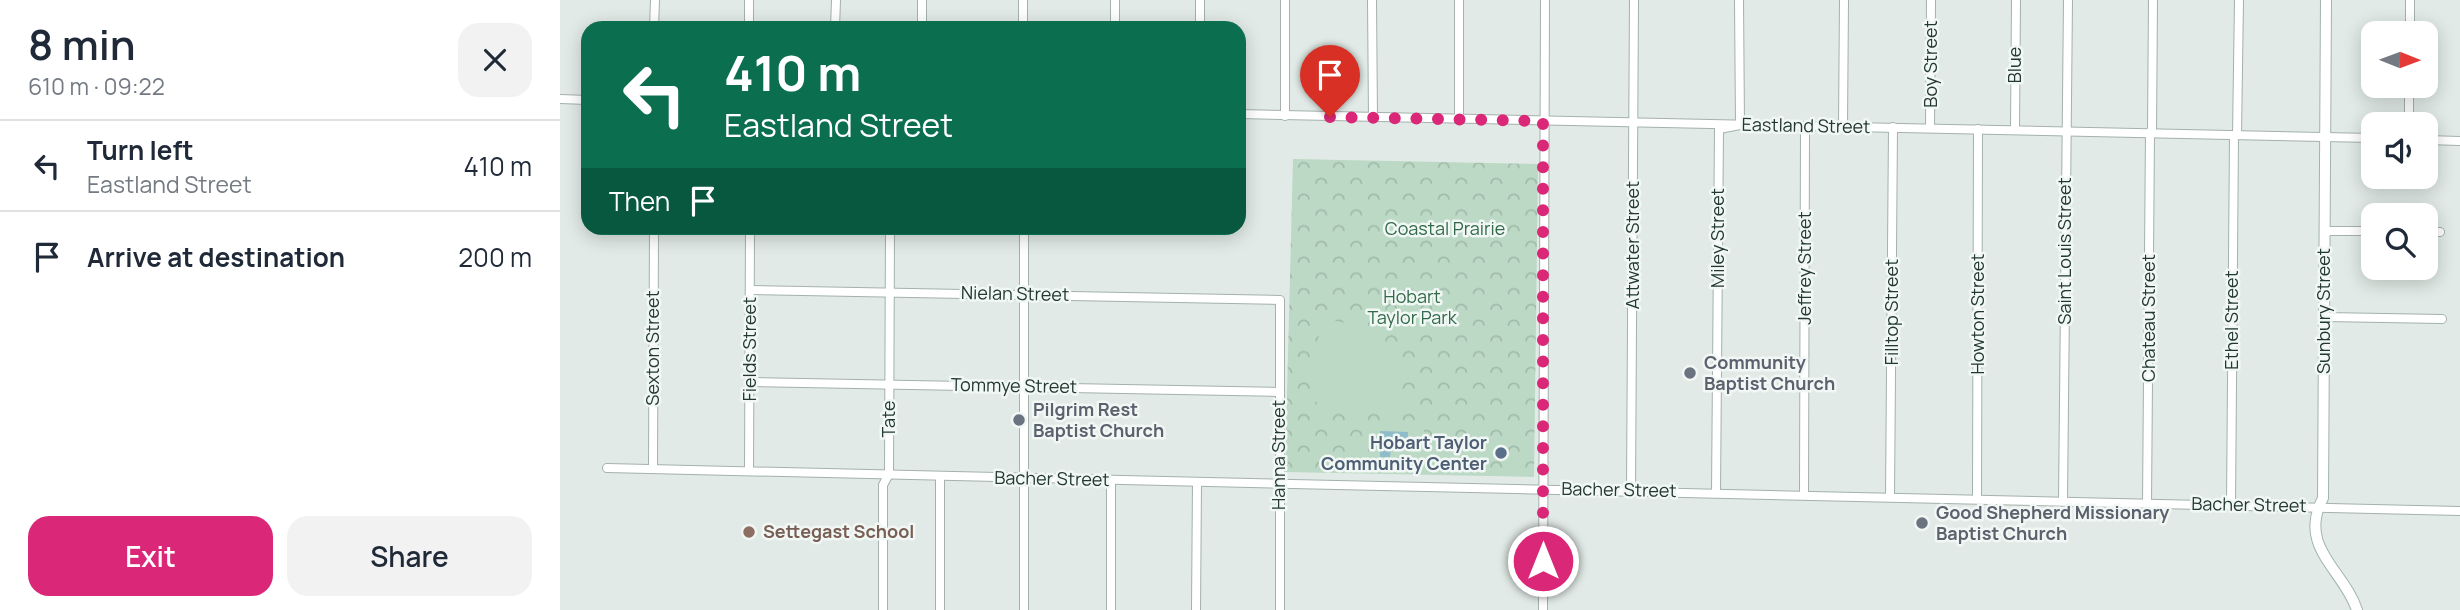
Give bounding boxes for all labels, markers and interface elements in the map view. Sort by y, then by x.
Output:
text: 8 min [28,15,136,73]
street label: Boy Street [1918,20,1942,108]
north arrow [2361,21,2438,98]
map controls [2361,21,2438,280]
button: close [458,23,532,97]
text: 410 m [724,39,861,106]
pin [1300,45,1360,117]
street label: Blue [2002,47,2026,83]
icon: left [609,49,700,140]
icon: arrive [1311,56,1349,94]
text: 610 m · 09:22 [28,70,165,102]
text: Eastland Street [724,103,953,147]
street label: Eastland Street [1741,112,1871,138]
button: sound [2361,112,2438,189]
text: Turn left [87,132,194,168]
icon: left [28,147,66,185]
text: 410 m [463,148,532,184]
text: Eastland Street [87,168,252,200]
street label: Saint Louis Street [2052,177,2076,325]
street label: Attwater Street [1620,181,1644,309]
icon: arrive [684,182,722,220]
text: Then [609,183,670,219]
street label: Miley Street [1705,188,1729,288]
button: search [2361,203,2438,280]
street label: Jeffrey Street [1792,211,1816,325]
park label: Coastal Prairie [1385,216,1505,240]
icon: arrive [28,238,66,276]
text: Arrive at destination [87,239,345,275]
text: 200 m [458,239,532,275]
street label: Sunbury Street [2311,248,2335,374]
street label: Howton Street [1965,253,1989,375]
street label: Chateau Street [2136,254,2160,382]
street label: Filltop Street [1879,259,1903,365]
street label: Ethel Street [2219,270,2243,370]
street label: Nielan Street [961,280,1069,306]
park label: Hobart Taylor Park [1367,284,1458,329]
street label: Sexton Street [640,290,664,406]
street label: Fields Street [737,297,761,401]
place label: Community Baptist Church [1704,350,1835,395]
marker: Community Baptist Church [1682,365,1698,381]
street label: Tommye Street [951,372,1077,398]
place label: Pilgrim Rest Baptist Church [1033,397,1164,442]
street label: Hanna Street [1266,400,1290,510]
street label: Tate [876,401,900,437]
marker: Pilgrim Rest Baptist Church [1011,412,1027,428]
place label: Hobart Taylor Community Center [1321,430,1487,475]
marker: Hobart Taylor Community Center [1493,445,1509,461]
street label: Bacher Street [994,465,1110,491]
street label: Bacher Street [1561,476,1677,502]
street label: Bacher Street [2191,491,2307,517]
place label: Good Shepherd Missionary Baptist Church [1936,500,2169,545]
marker: Good Shepherd Missionary Baptist Church [1914,515,1930,531]
button: Exit [28,516,273,596]
button: Share [287,516,532,596]
place label: Settegast School [763,519,914,543]
marker: Settegast School [741,524,757,540]
position arrow [1506,524,1580,598]

